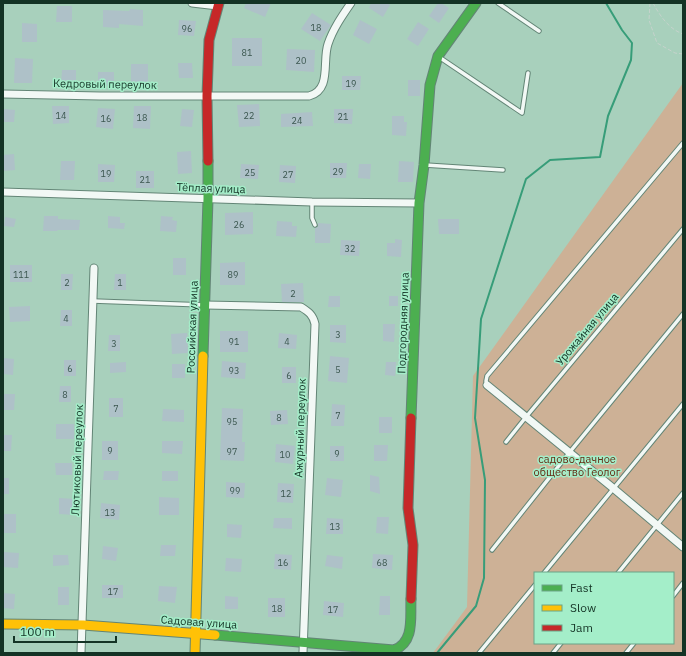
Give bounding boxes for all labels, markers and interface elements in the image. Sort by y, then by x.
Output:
house number: 18 [311,22,321,33]
house number: 96 [182,23,192,34]
house number: 81 [242,47,252,58]
house number: 20 [296,55,306,66]
street label: Кедровый переулок [53,76,157,92]
house number: 19 [346,78,356,89]
house number: 14 [56,110,66,121]
house number: 22 [244,110,254,121]
house number: 21 [338,111,348,122]
house number: 18 [137,112,147,123]
house number: 16 [101,113,111,124]
house number: 24 [292,115,302,126]
house number: 29 [333,166,343,177]
house number: 25 [245,167,255,178]
house number: 19 [101,168,111,179]
house number: 27 [283,169,293,180]
house number: 21 [140,174,150,185]
street label: Тёплая улица [176,180,246,196]
house number: 26 [234,219,244,230]
house number: 32 [345,243,355,254]
house number: 111 [13,269,29,280]
house number: 89 [228,269,238,280]
street label: Подгородняя улица [394,272,412,374]
house number: 2 [64,277,70,288]
house number: 1 [117,277,123,288]
street label: Российская улица [183,280,201,374]
house number: 2 [290,288,296,299]
street label: Урожайная улица [553,290,622,368]
house number: 4 [63,313,69,324]
house number: 3 [335,329,341,340]
house number: 91 [229,336,239,347]
house number: 4 [284,336,290,347]
house number: 3 [111,338,117,349]
house number: 6 [67,363,73,374]
house number: 5 [335,364,341,375]
house number: 93 [229,365,239,376]
house number: 6 [286,370,292,381]
street label: Ажурный переулок [291,378,309,478]
house number: 8 [62,389,68,400]
house number: 7 [113,403,119,414]
street label: Лютиковый переулок [68,404,86,516]
house number: 7 [335,410,341,421]
house number: 8 [276,412,282,423]
house number: 95 [227,416,237,427]
house number: 9 [107,445,113,456]
house number: 97 [227,446,237,457]
house number: 9 [334,448,340,459]
house number: 10 [280,449,290,460]
park label: садово-дачное общество Геолог [534,452,621,479]
house number: 99 [230,485,240,496]
house number: 12 [281,488,291,499]
house number: 13 [105,507,115,518]
house number: 13 [330,521,340,532]
house number: 16 [278,557,288,568]
house number: 68 [377,557,387,568]
legend [534,572,674,644]
text: Fast [570,580,593,595]
house number: 17 [108,586,118,597]
text: Slow [570,600,596,615]
house number: 18 [272,603,282,614]
house number: 17 [328,604,338,615]
street label: Садовая улица [160,612,238,632]
scale bar [14,618,116,644]
text: Jam [570,620,593,635]
text: 100 m [20,624,55,639]

